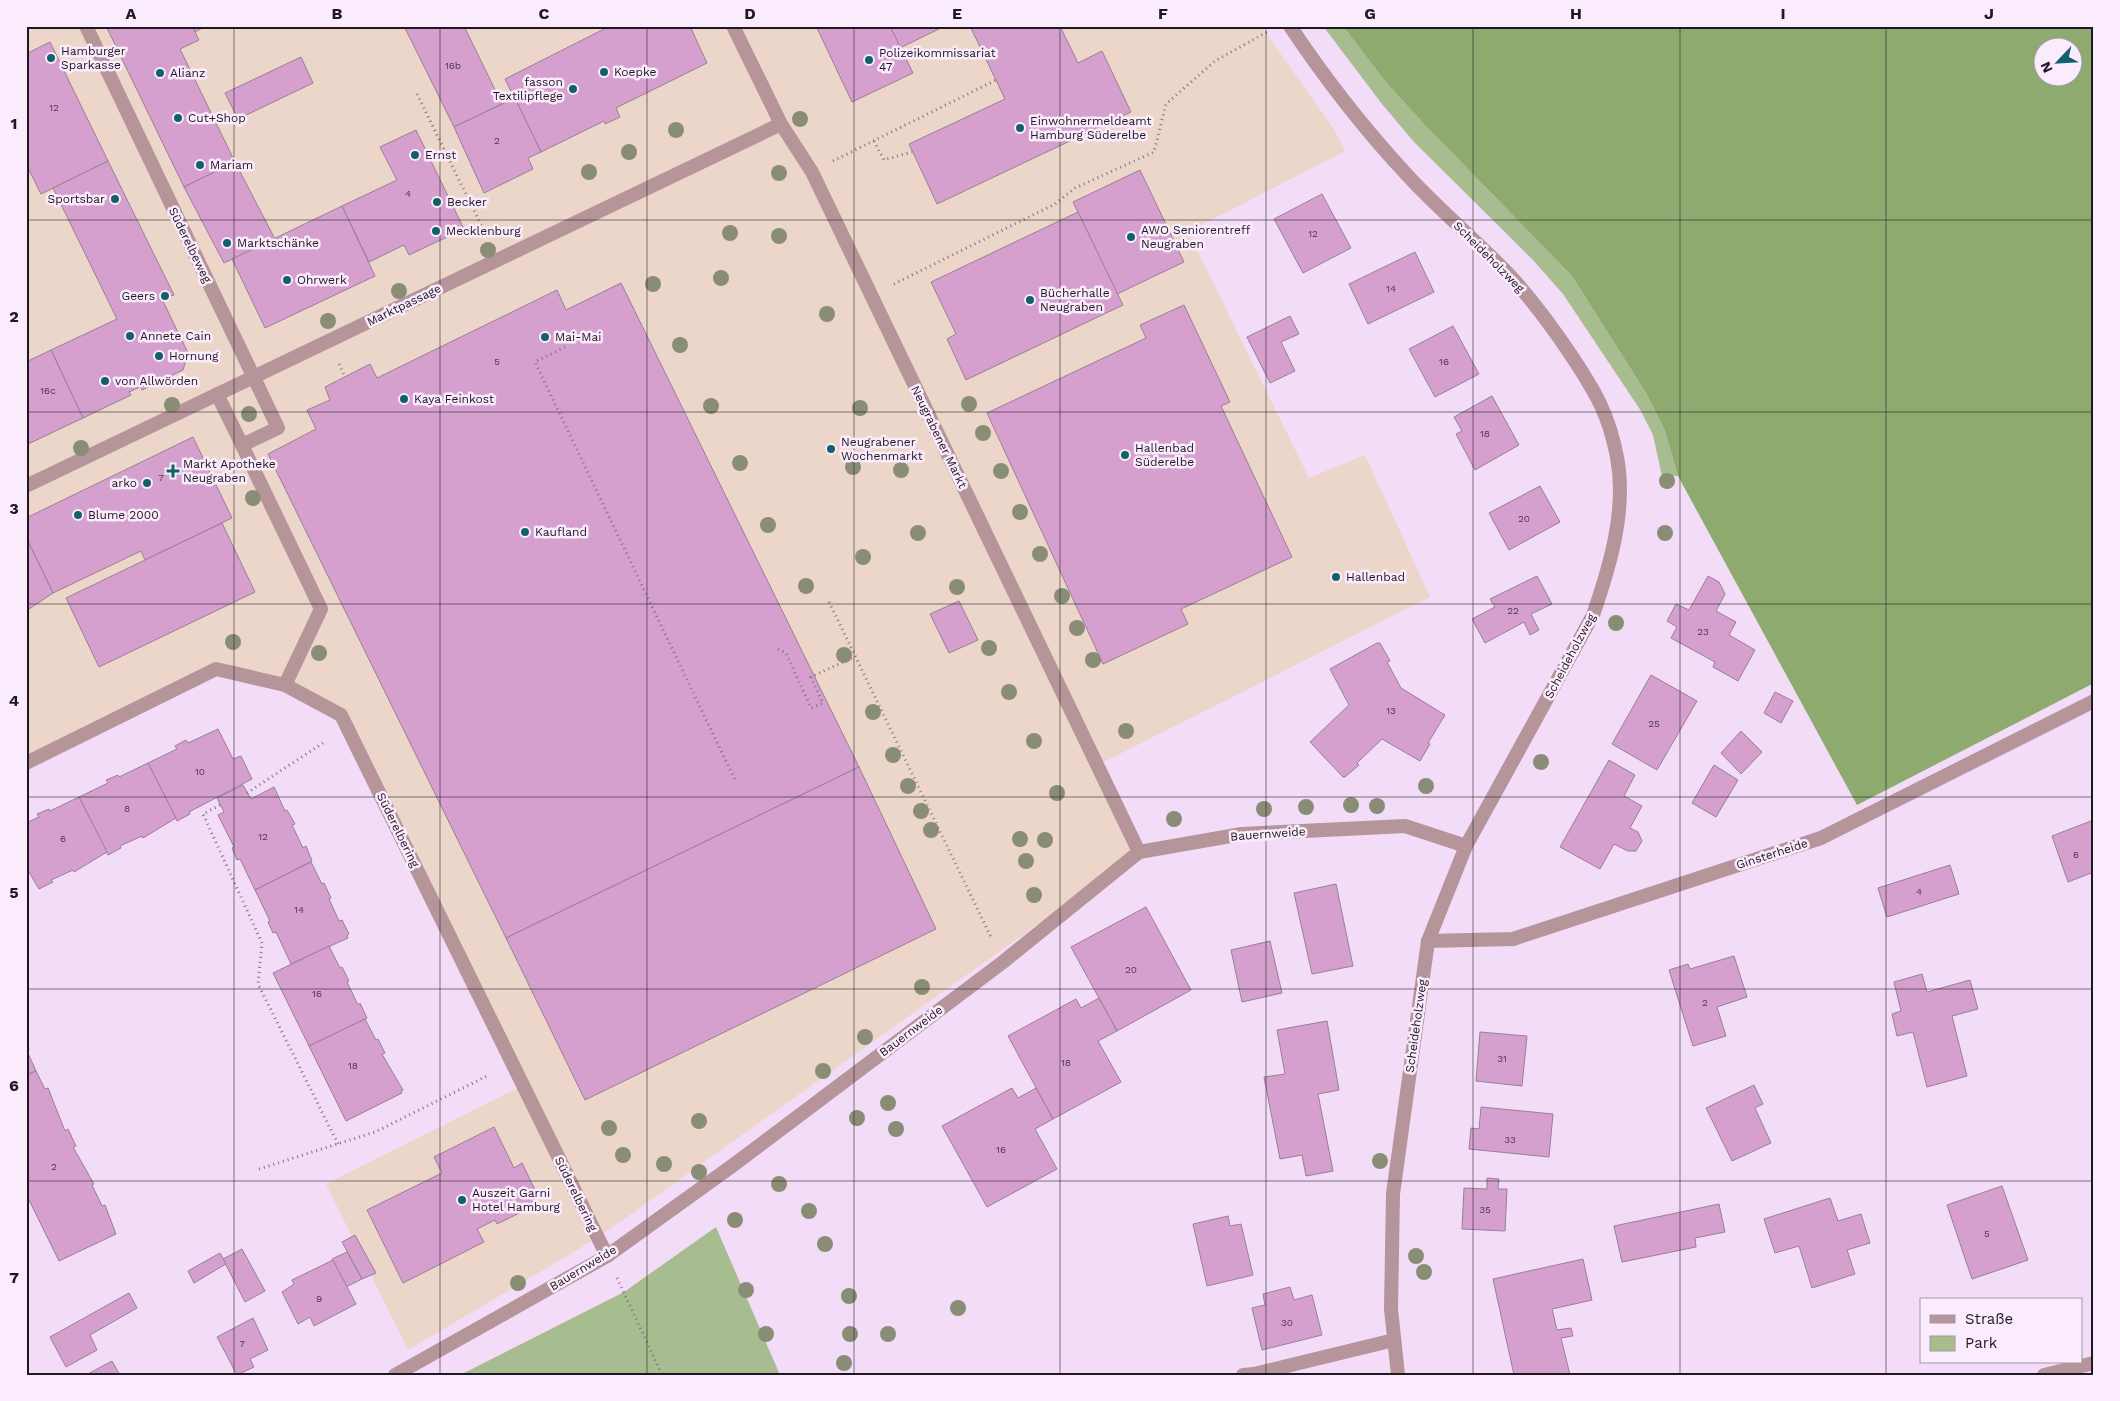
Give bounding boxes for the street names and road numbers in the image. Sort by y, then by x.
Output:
street label: Süderelbeweg [166,205,215,286]
street label: Scheideholzweg [1451,219,1528,296]
street label: Marktpassage [365,281,443,329]
street label: Neugrabener Markt [908,384,970,490]
street label: Scheideholzweg [1542,611,1599,701]
street label: Süderelbering [374,790,422,870]
street label: Bauernweide [1230,824,1306,844]
street label: Ginsterheide [1734,836,1810,872]
street label: Scheideholzweg [1403,978,1430,1074]
street label: Bauernweide [877,1003,945,1059]
street label: Süderelbering [552,1154,600,1234]
street label: Bauernweide [547,1242,619,1293]

